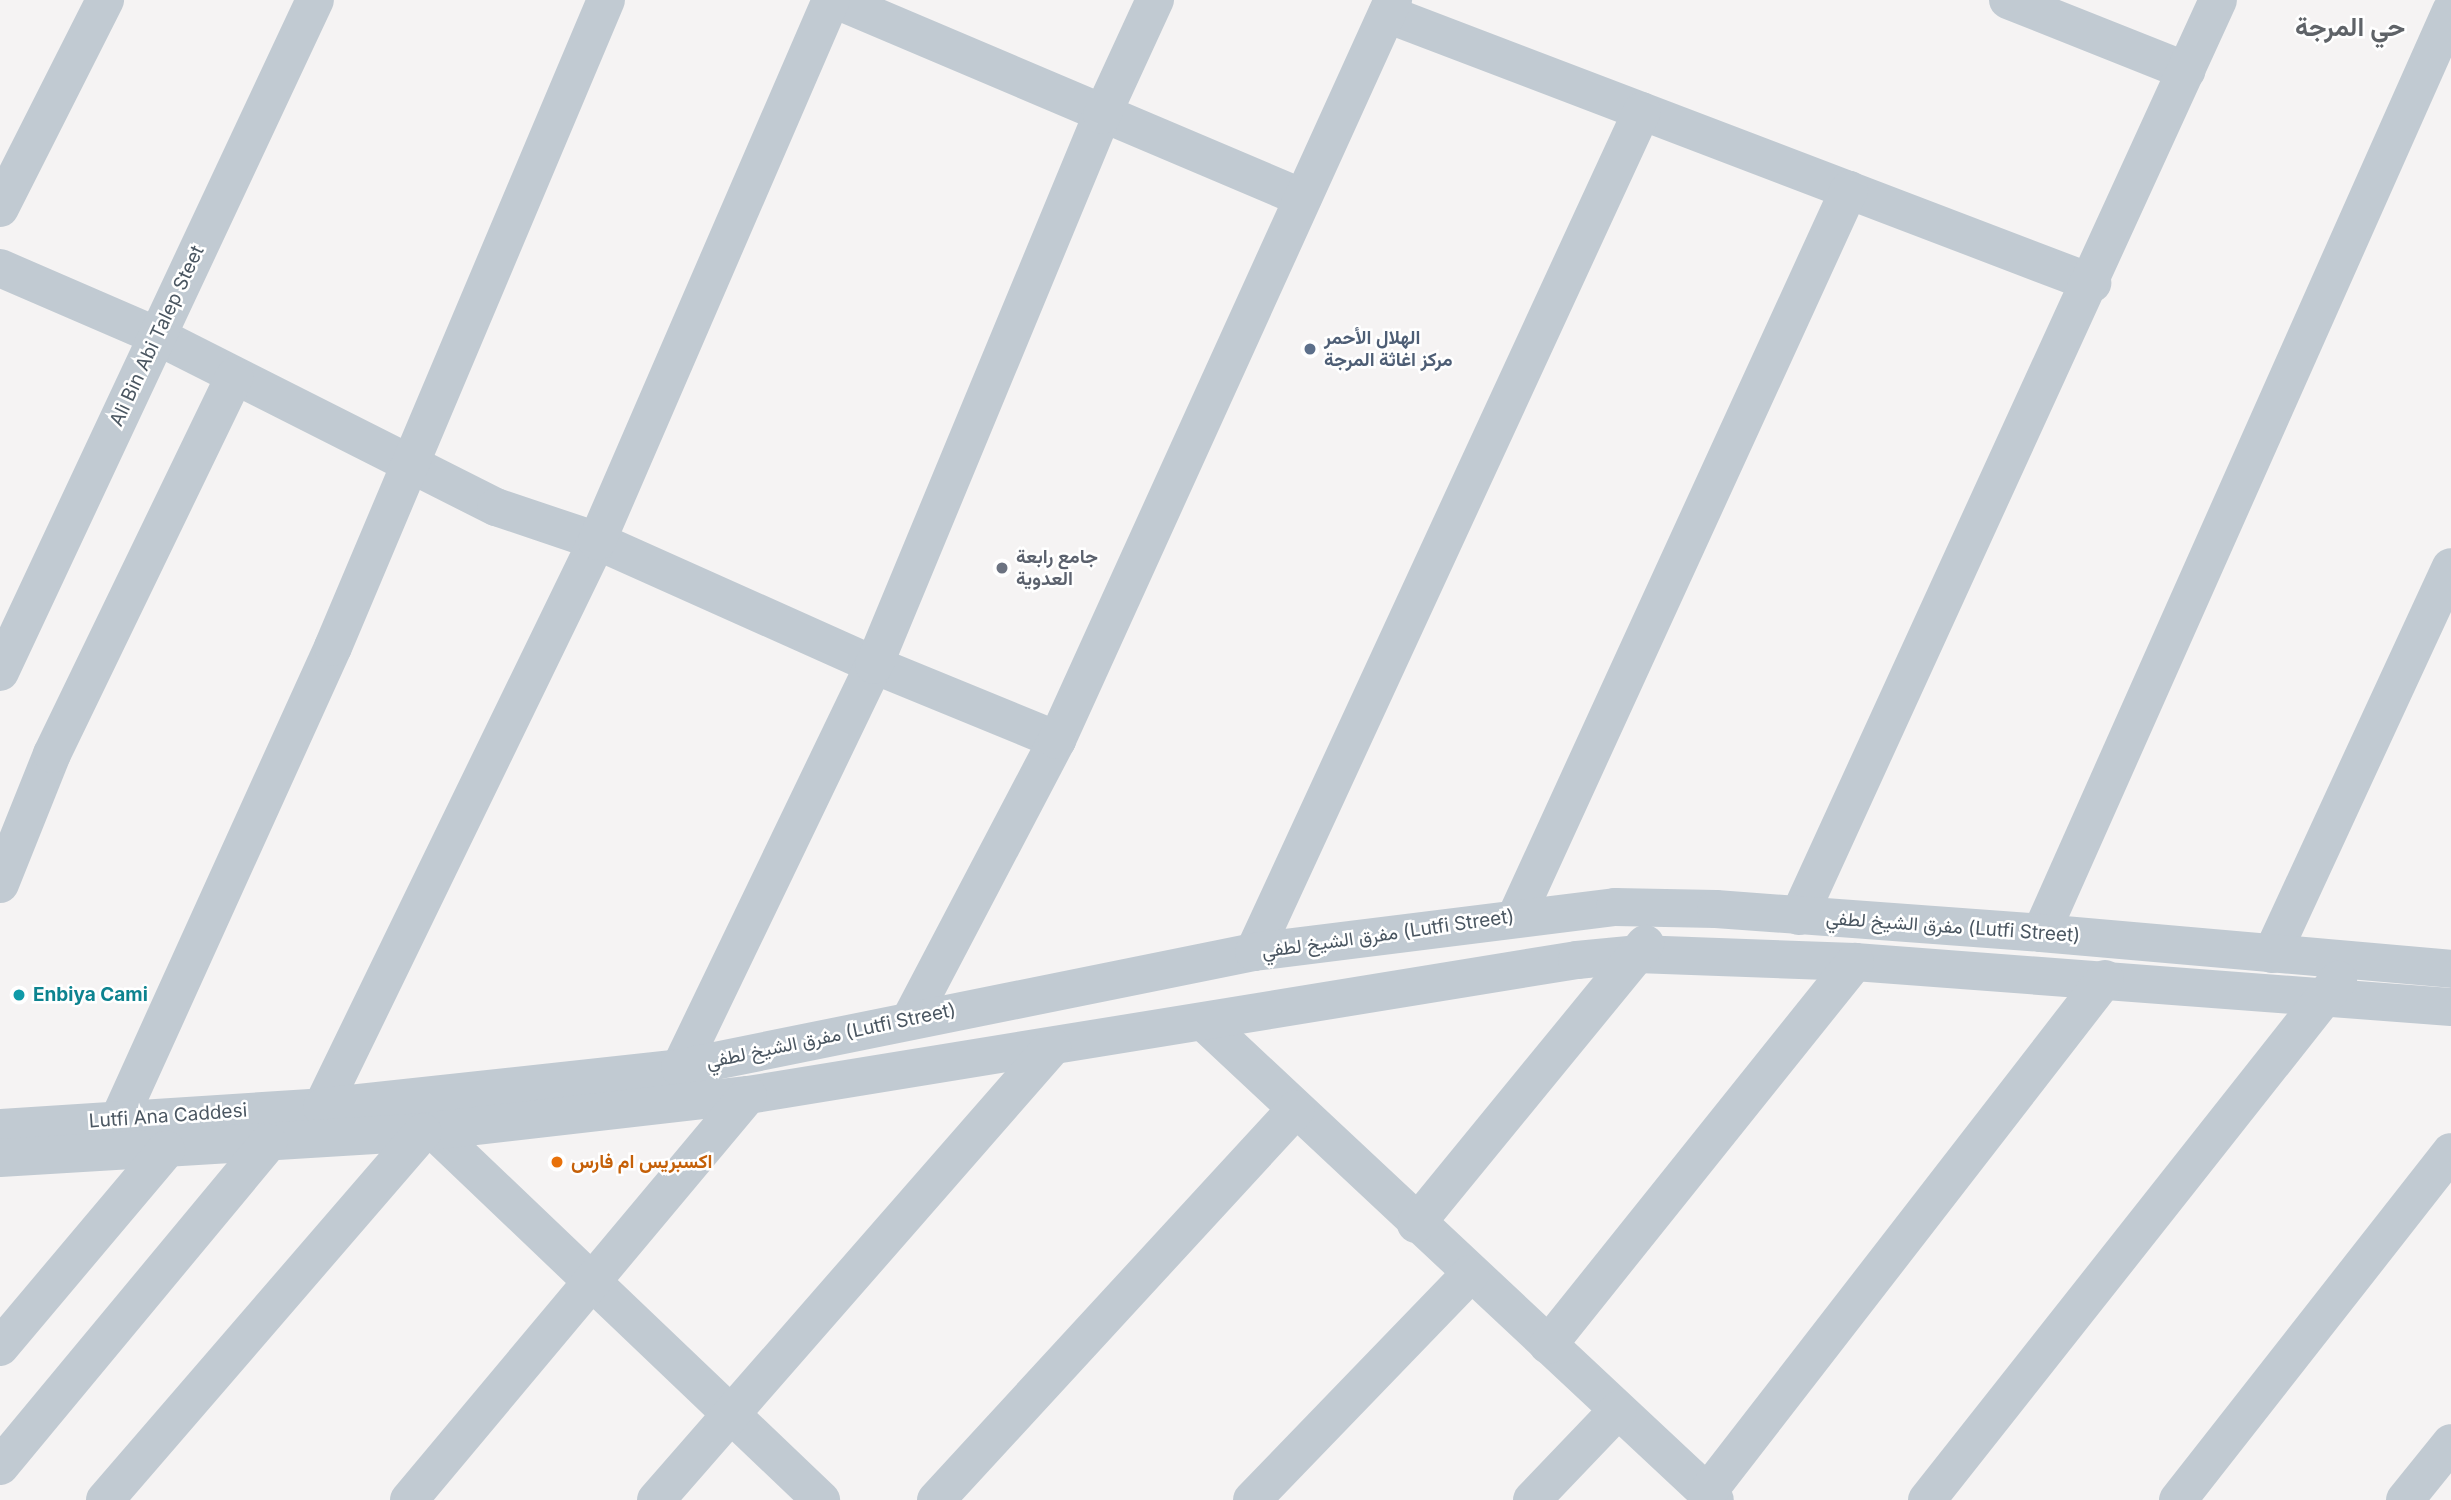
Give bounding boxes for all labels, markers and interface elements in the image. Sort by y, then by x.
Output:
district label: حي المرجة [2295,11,2405,43]
street label: Ali Bin Abi Talep Steet [105,242,209,430]
place label: الهلال الأحمر مركز اغاثة المرجة [1324,327,1453,371]
marker: الهلال الأحمر مركز اغاثة المرجة [1302,341,1318,357]
place label: جامع رابعة العدوية [1016,546,1098,590]
marker: جامع رابعة العدوية [994,560,1010,576]
street label: مفرق الشيخ لطفي (Lutfi Street) [1260,905,1516,963]
street label: مفرق الشيخ لطفي (Lutfi Street) [1825,907,2081,947]
place label: Enbiya Cami [33,984,148,1006]
marker: Enbiya Cami [11,987,27,1003]
street label: مفرق الشيخ لطفي (Lutfi Street) [704,998,958,1074]
street label: Lutfi Ana Caddesi [88,1099,248,1133]
place label: اكسبريس ام فارس [571,1151,712,1173]
marker: اكسبريس ام فارس [549,1154,565,1170]

